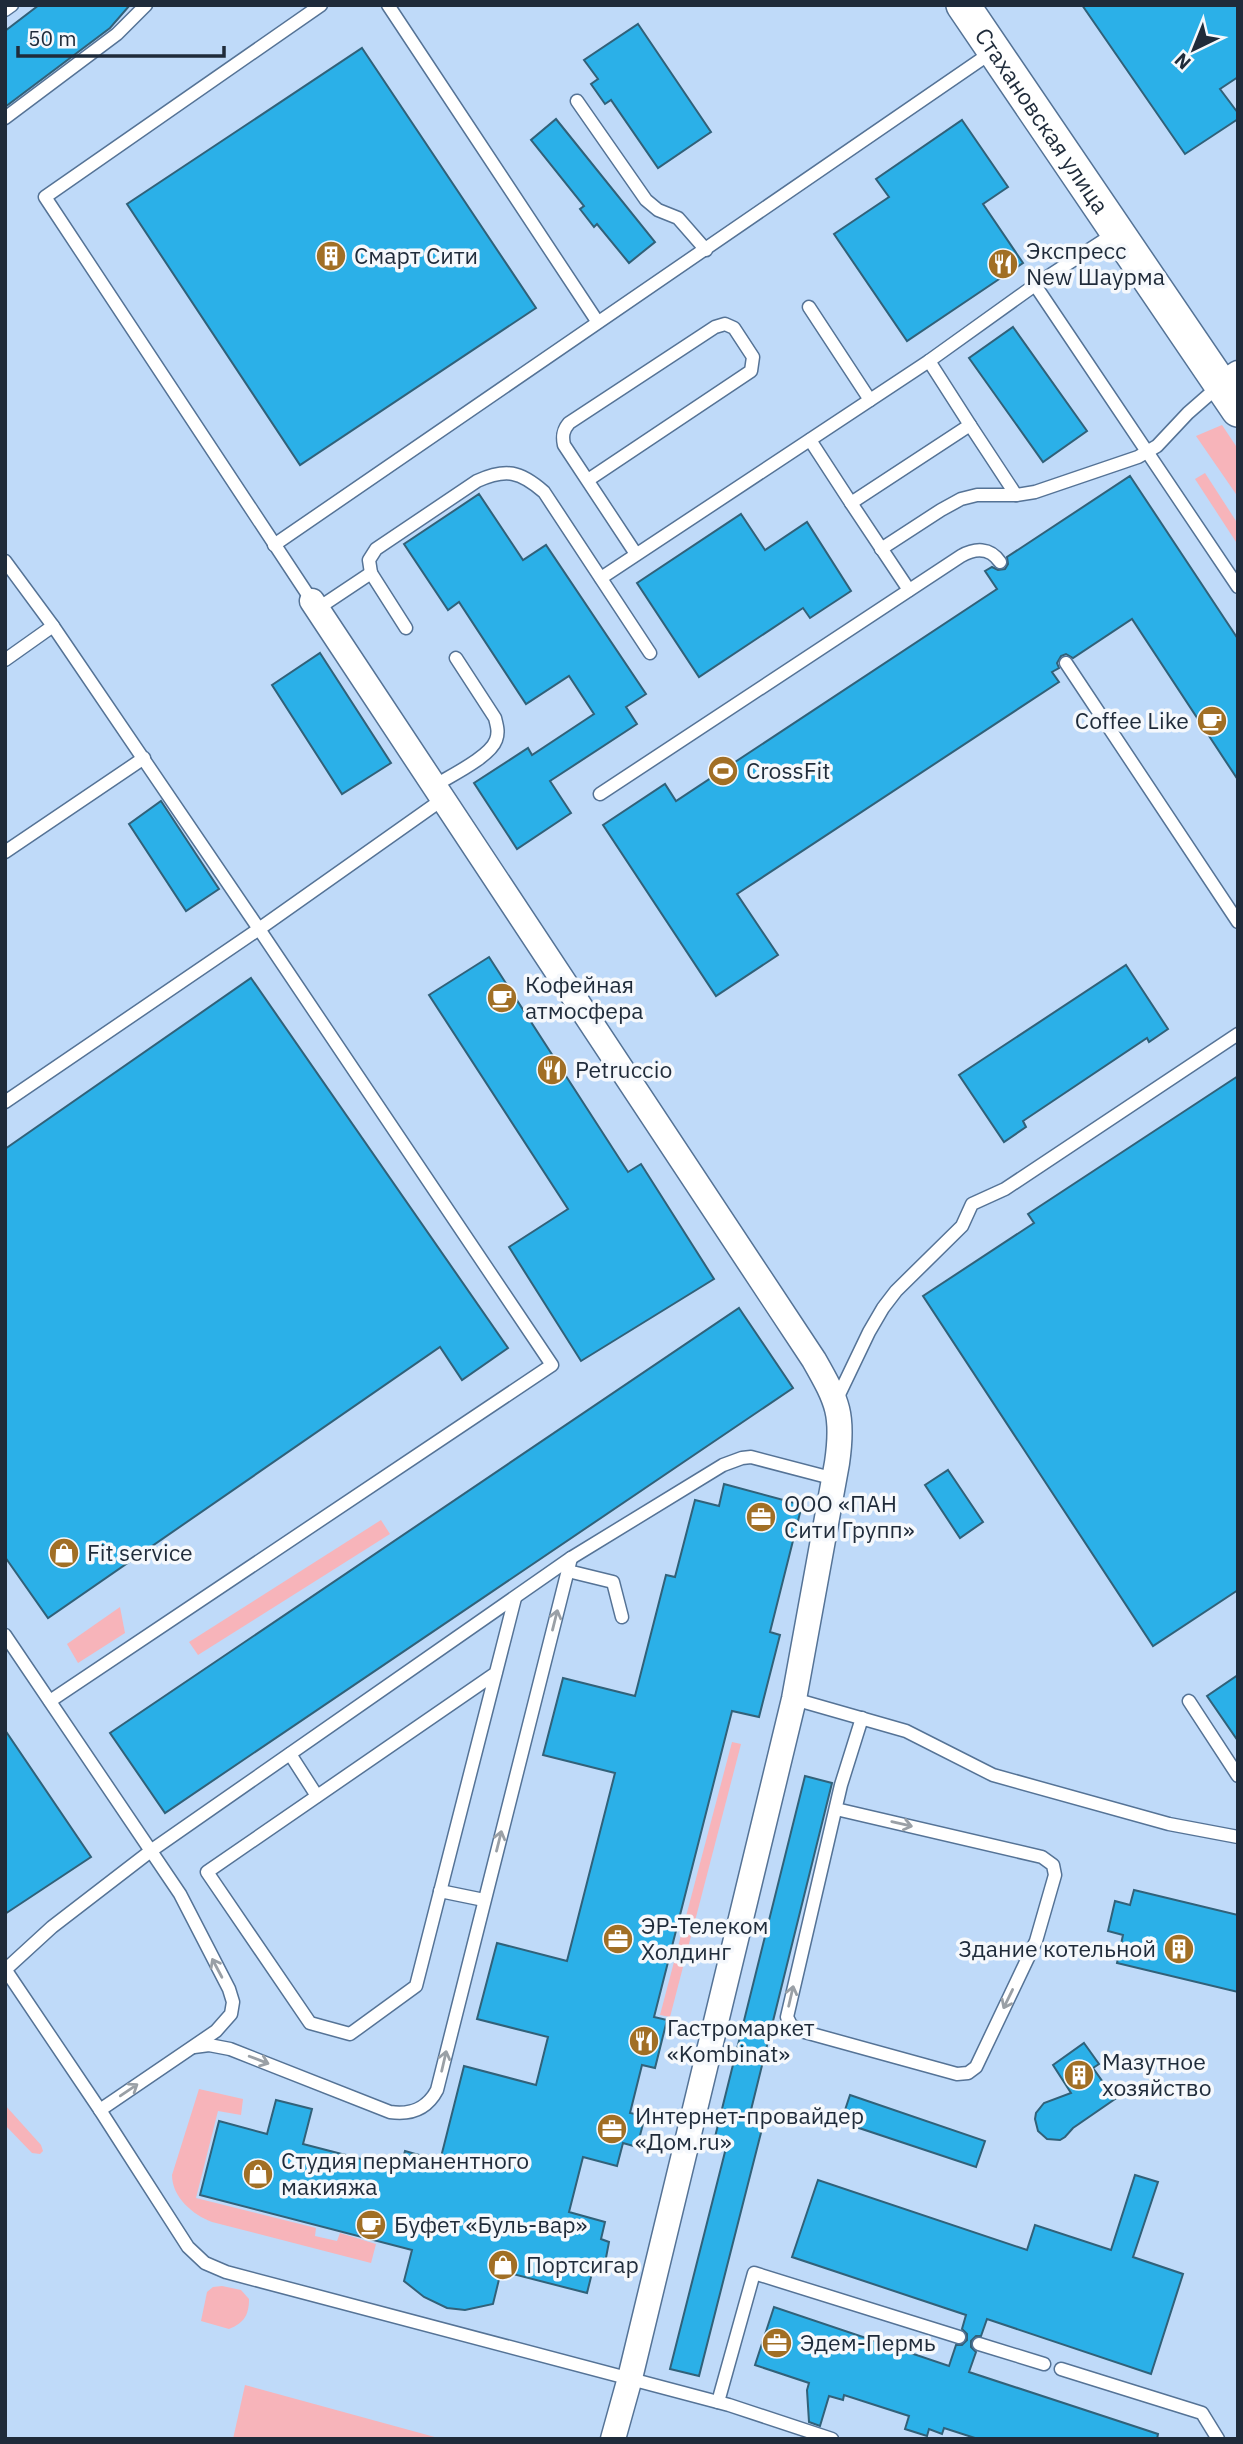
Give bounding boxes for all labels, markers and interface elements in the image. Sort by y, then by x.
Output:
scale bar [18,14,224,58]
north arrow [1159,14,1229,84]
street label: Стахановская улица [969,22,1116,219]
text: 50 m [28,24,77,52]
text: N [1169,48,1196,75]
place label: Экспресс New Шаурма [1026,235,1165,291]
building icon: Смарт Сити [314,239,348,273]
place label: Смарт Сити [354,240,478,270]
restaurant icon: Экспресс New Шаурма [986,247,1020,281]
cafe icon: Coffee Like [1195,704,1229,738]
place label: Coffee Like [1075,705,1189,735]
sports icon: CrossFit [706,754,740,788]
place label: CrossFit [746,755,830,785]
place label: Кофейная атмосфера [525,969,644,1025]
cafe icon: Кофейная атмосфера [485,981,519,1015]
restaurant icon: Petruccio [535,1053,569,1087]
place label: Petruccio [575,1054,672,1084]
place label: ООО «ПАН Сити Групп» [784,1488,915,1544]
office icon: ООО «ПАН Сити Групп» [744,1500,778,1534]
shop icon: Fit service [47,1536,81,1570]
place label: Fit service [87,1537,193,1567]
one-way arrow [549,1609,562,1632]
one-way arrow [890,1818,913,1832]
one-way arrow [493,1830,506,1852]
place label: ЭР-Телеком Холдинг [641,1910,769,1966]
office icon: ЭР-Телеком Холдинг [601,1922,635,1956]
building icon: Здание котельной [1162,1932,1196,1966]
place label: Здание котельной [958,1933,1156,1963]
one-way arrow [210,1959,224,1979]
one-way arrow [785,1985,798,2008]
one-way arrow [1001,1988,1015,2009]
place label: Гастромаркет «Kombinat» [667,2012,815,2068]
restaurant icon: Гастромаркет «Kombinat» [627,2024,661,2058]
place label: Мазутное хозяйство [1102,2046,1212,2102]
one-way arrow [438,2050,451,2073]
one-way arrow [247,2055,269,2068]
building icon: Мазутное хозяйство [1062,2058,1096,2092]
one-way arrow [119,2082,138,2097]
place label: Интернет-провайдер «Дом.ru» [635,2100,864,2156]
office icon: Интернет-провайдер «Дом.ru» [595,2112,629,2146]
place label: Студия перманентного макияжа [281,2145,529,2201]
shop icon: Студия перманентного макияжа [241,2157,275,2191]
cafe icon: Буфет «Буль-вар» [354,2208,388,2242]
place label: Буфет «Буль-вар» [394,2209,587,2239]
shop icon: Портсигар [486,2248,520,2282]
place label: Портсигар [526,2249,639,2279]
office icon: Эдем-Пермь [760,2326,794,2360]
place label: Эдем-Пермь [800,2327,936,2357]

